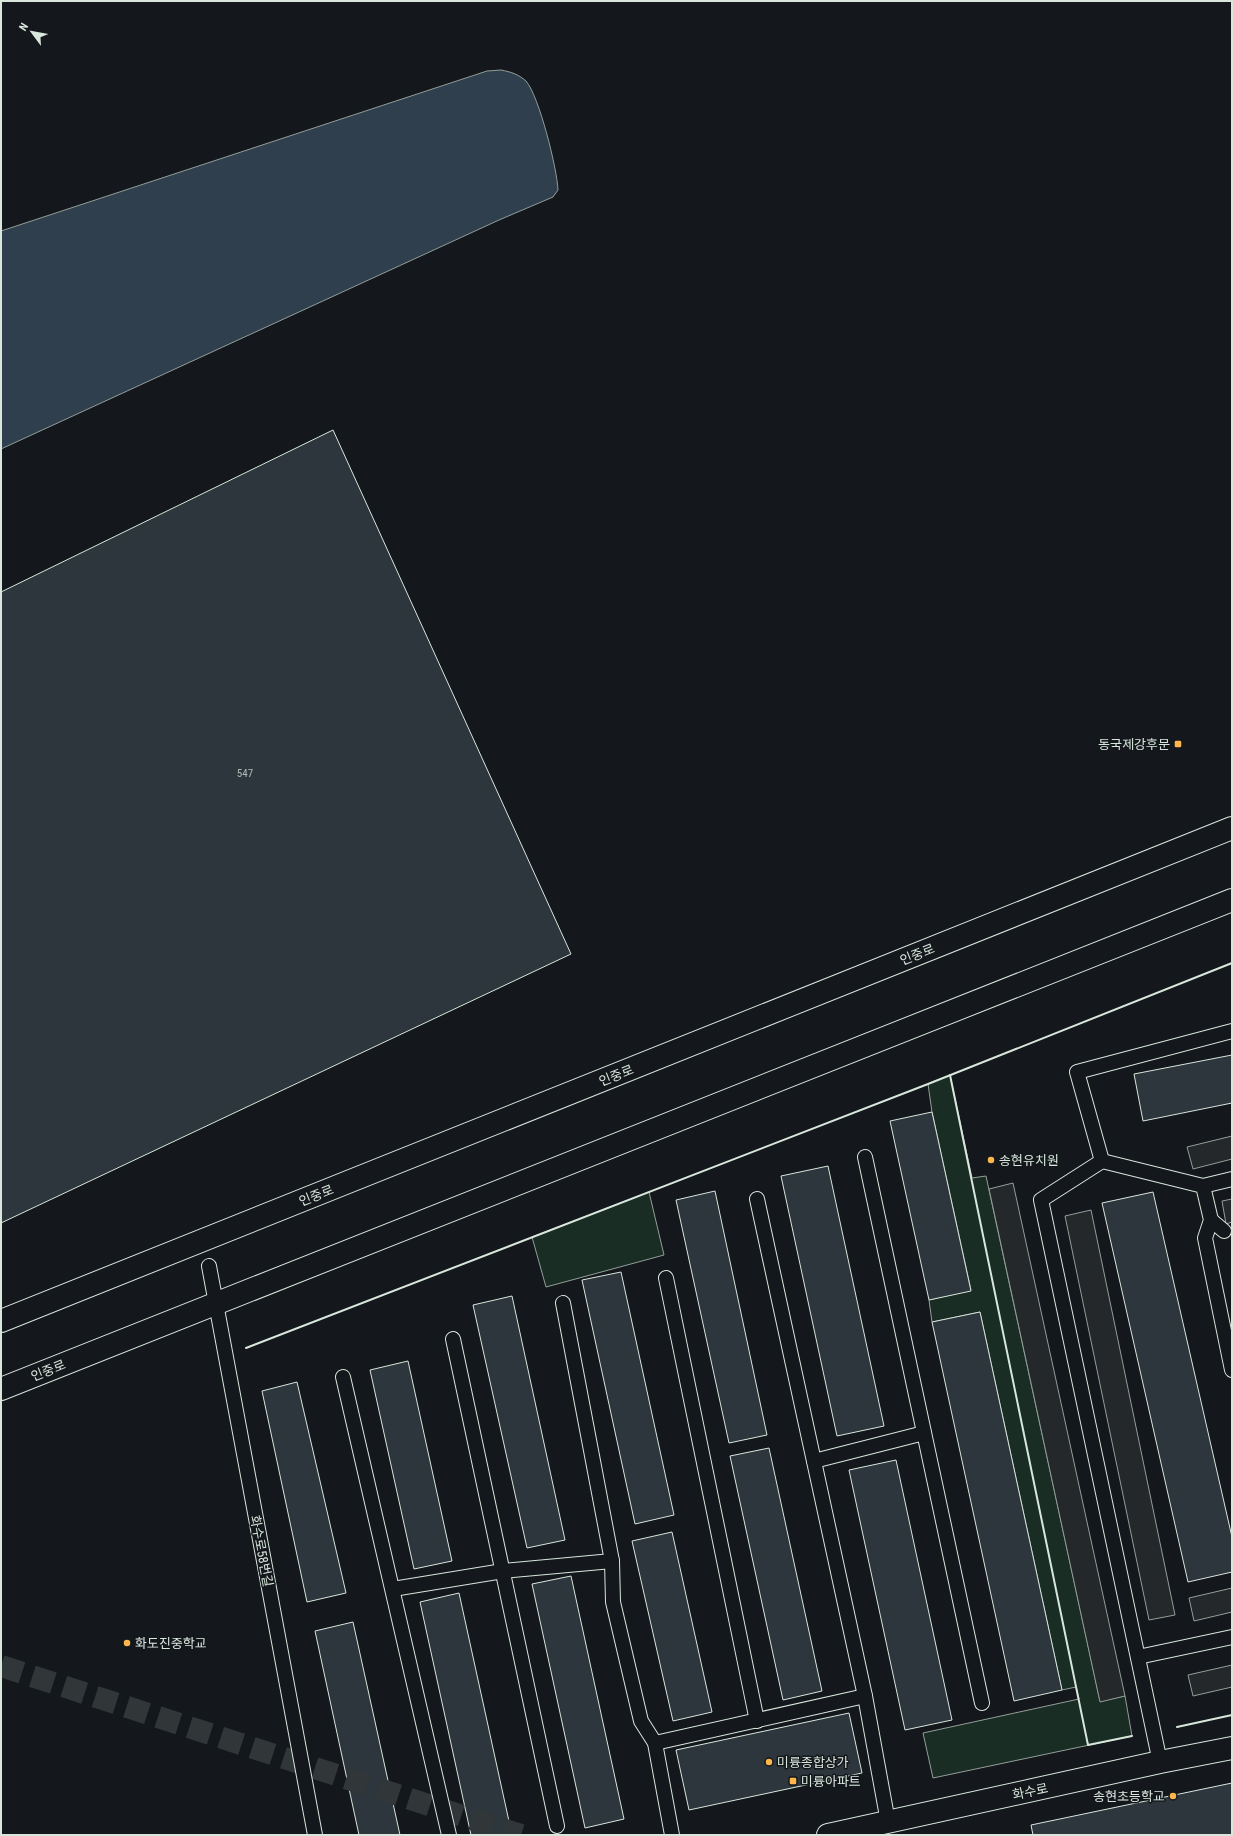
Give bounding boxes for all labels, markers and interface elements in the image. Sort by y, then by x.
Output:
north arrow [12,12,52,52]
text: N [17,20,31,33]
place label: 동국제강후문 [1098,737,1170,752]
marker: 동국제강후문 [1173,739,1183,749]
house number: 547 [237,767,253,780]
street label: 인중로 [898,941,937,968]
street label: 인중로 [597,1062,636,1089]
place label: 송현유치원 [999,1153,1059,1168]
marker: 송현유치원 [986,1155,996,1165]
street label: 인중로 [297,1182,336,1209]
street label: 인중로 [29,1357,68,1384]
street label: 화수로58번길 [247,1514,276,1588]
place label: 화도진중학교 [135,1636,207,1651]
marker: 화도진중학교 [122,1638,132,1648]
place label: 미륭종합상가 [777,1755,849,1770]
marker: 미륭종합상가 [764,1757,774,1767]
place label: 미륭아파트 [801,1774,861,1789]
marker: 미륭아파트 [788,1776,798,1786]
street label: 화수로 [1011,1780,1049,1803]
place label: 송현초등학교 [1093,1789,1165,1804]
marker: 송현초등학교 [1168,1791,1178,1801]

